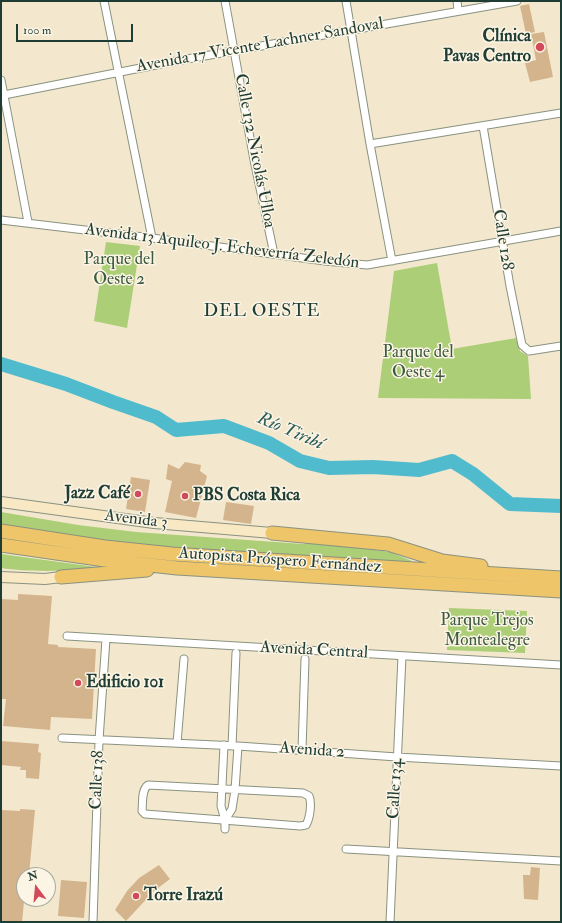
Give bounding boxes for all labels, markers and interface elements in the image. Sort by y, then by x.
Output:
street label: Avenida 17 Vicente Lachner Sandoval [135,14,385,78]
scale bar [18,16,135,42]
text: 100 m [23,23,51,38]
place label: Clínica Pavas Centro [443,27,531,67]
marker: Clínica Pavas Centro [534,41,546,53]
street label: Calle 132 Nicolás Ulloa [229,72,279,230]
street label: Calle 128 [487,208,517,272]
street label: Avenida 13 Aquileo J. Echeverría Zeledón [84,220,360,274]
park label: Parque del Oeste 2 [83,250,155,290]
district label: DEL OESTE [203,301,321,323]
park label: Parque del Oeste 4 [382,343,454,383]
water label: Río Tiribí [254,409,326,455]
place label: Jazz Café [65,484,130,504]
place label: PBS Costa Rica [193,486,300,506]
marker: Jazz Café [133,489,143,499]
marker: PBS Costa Rica [180,491,190,501]
street label: Avenida 3 [103,506,169,534]
street label: Autopista Próspero Fernández [178,544,382,578]
park label: Parque Trejos Montealegre [440,611,534,651]
street label: Avenida Central [259,638,369,664]
place label: Edificio 101 [86,673,164,693]
marker: Edificio 101 [73,678,83,688]
street label: Avenida 2 [279,739,345,763]
street label: Calle 138 [87,750,109,810]
street label: Calle 134 [384,758,408,820]
north arrow [16,867,56,907]
text: N [26,868,39,884]
place label: Torre Irazú [144,886,223,906]
marker: Torre Irazú [131,891,141,901]

